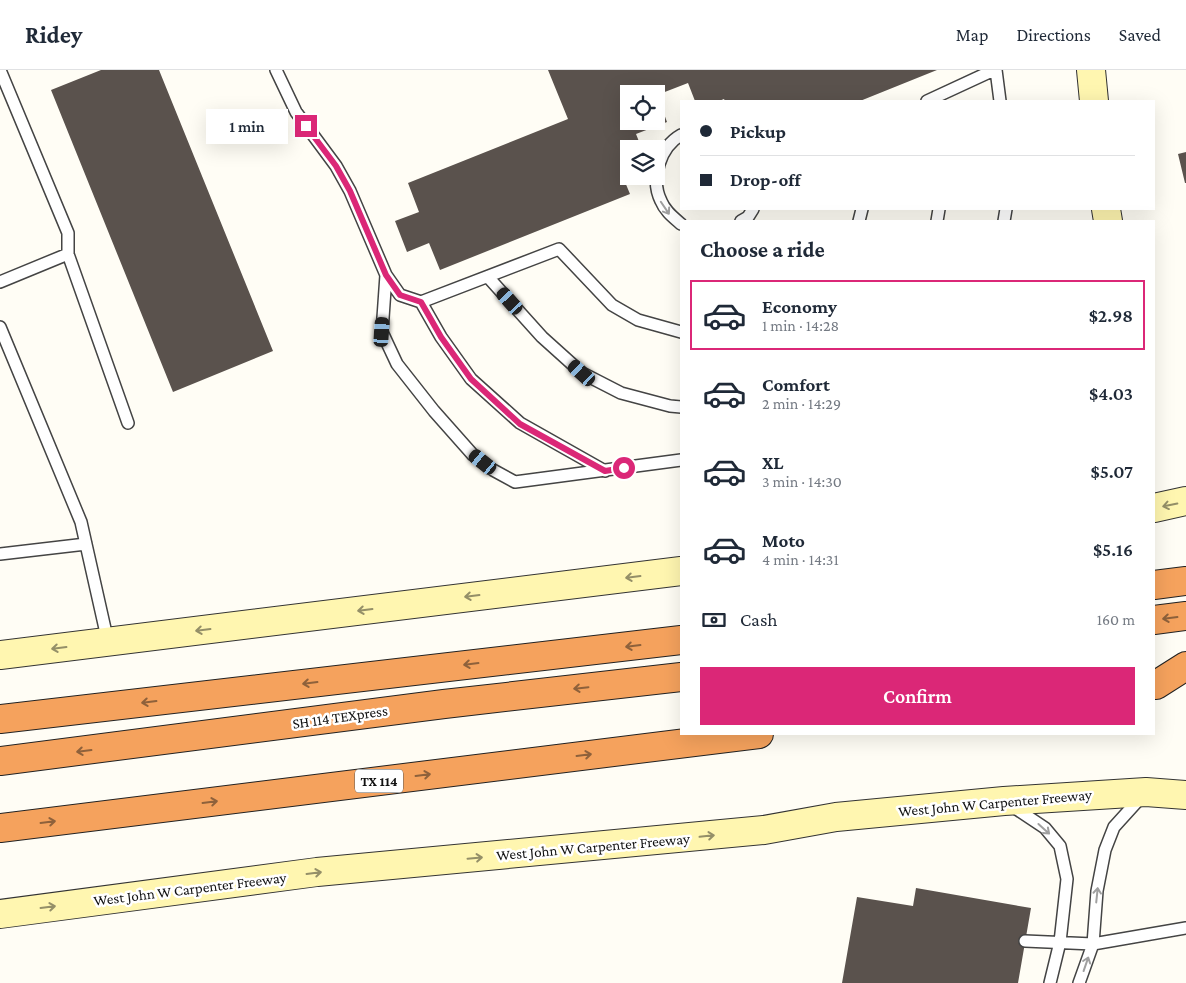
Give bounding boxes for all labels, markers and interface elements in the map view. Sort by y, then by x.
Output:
text: Ridey [25,21,82,48]
text: Map [956,25,988,45]
text: Directions [1016,25,1091,45]
text: Saved [1119,25,1161,45]
map controls [620,85,665,185]
button: locate [620,85,665,130]
callout: 1 min [206,108,288,144]
route end [295,115,317,137]
text: 1 min [229,118,265,135]
text: Pickup [730,121,786,142]
button: layers [620,140,665,185]
text: Drop-off [730,169,801,190]
one-way arrow [661,200,671,214]
text: Choose a ride [700,237,825,262]
car [494,285,525,317]
icon: car [702,293,747,338]
text: Economy [762,296,837,317]
text: $2.98 [1089,305,1133,326]
car [373,317,390,347]
text: 1 min · 14:28 [762,317,839,334]
car [565,357,598,389]
icon: car [702,371,747,416]
text: Comfort [762,374,830,395]
text: $4.03 [1089,383,1133,404]
text: 2 min · 14:29 [762,395,841,412]
car [466,447,499,477]
icon: car [702,449,747,494]
text: XL [762,452,784,473]
route start [613,457,635,479]
text: $5.07 [1090,461,1133,482]
text: 3 min · 14:30 [762,473,842,490]
one-way arrow [1162,500,1178,510]
icon: car [702,527,747,572]
text: Moto [762,530,805,551]
text: $5.16 [1093,539,1133,560]
text: 4 min · 14:31 [762,551,839,568]
one-way arrow [625,572,641,582]
one-way arrow [464,592,480,602]
one-way arrow [357,605,373,615]
icon: cash [700,606,728,634]
text: Cash [740,609,778,630]
text: 160 m [1097,611,1135,628]
one-way arrow [1162,613,1178,623]
one-way arrow [196,625,212,635]
one-way arrow [625,641,641,651]
one-way arrow [51,643,67,653]
one-way arrow [464,660,480,670]
button: Confirm [700,667,1135,725]
one-way arrow [302,678,318,688]
one-way arrow [573,683,589,693]
one-way arrow [141,697,157,707]
street label: SH 114 TEXpress [291,702,389,733]
one-way arrow [76,746,92,756]
one-way arrow [576,750,592,760]
road number: TX 114 [355,769,403,792]
one-way arrow [415,770,431,780]
street label: West John W Carpenter Freeway [898,787,1093,820]
one-way arrow [201,797,217,807]
one-way arrow [40,817,56,827]
one-way arrow [1038,823,1050,835]
street label: West John W Carpenter Freeway [496,831,691,864]
one-way arrow [699,831,715,840]
one-way arrow [467,853,483,863]
one-way arrow [305,868,321,878]
street label: West John W Carpenter Freeway [93,869,288,910]
one-way arrow [1092,888,1102,904]
one-way arrow [40,902,56,912]
one-way arrow [1082,956,1091,972]

